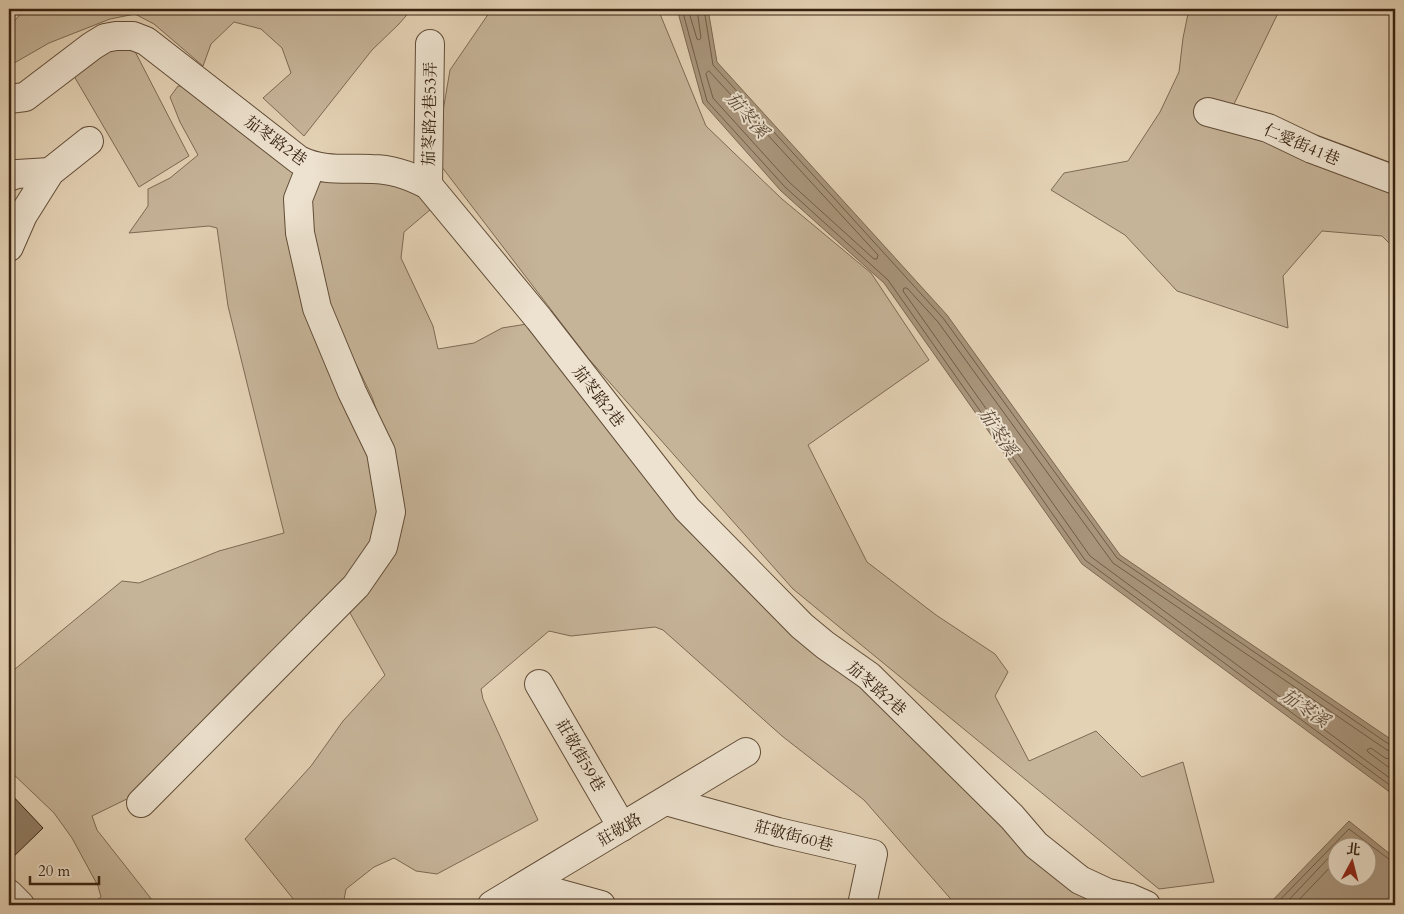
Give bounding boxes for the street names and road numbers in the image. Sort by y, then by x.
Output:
street label: 茄苳路2巷53弄 [418,62,442,166]
street label: 茄苳路2巷 [240,111,311,171]
street label: 仁愛街41巷 [1260,119,1343,171]
street label: 茄苳路2巷 [567,361,629,432]
street label: 茄苳路2巷 [842,657,911,721]
street label: 莊敬街59巷 [551,715,610,796]
street label: 莊敬路 [593,808,646,852]
street label: 莊敬街60巷 [752,816,835,856]

